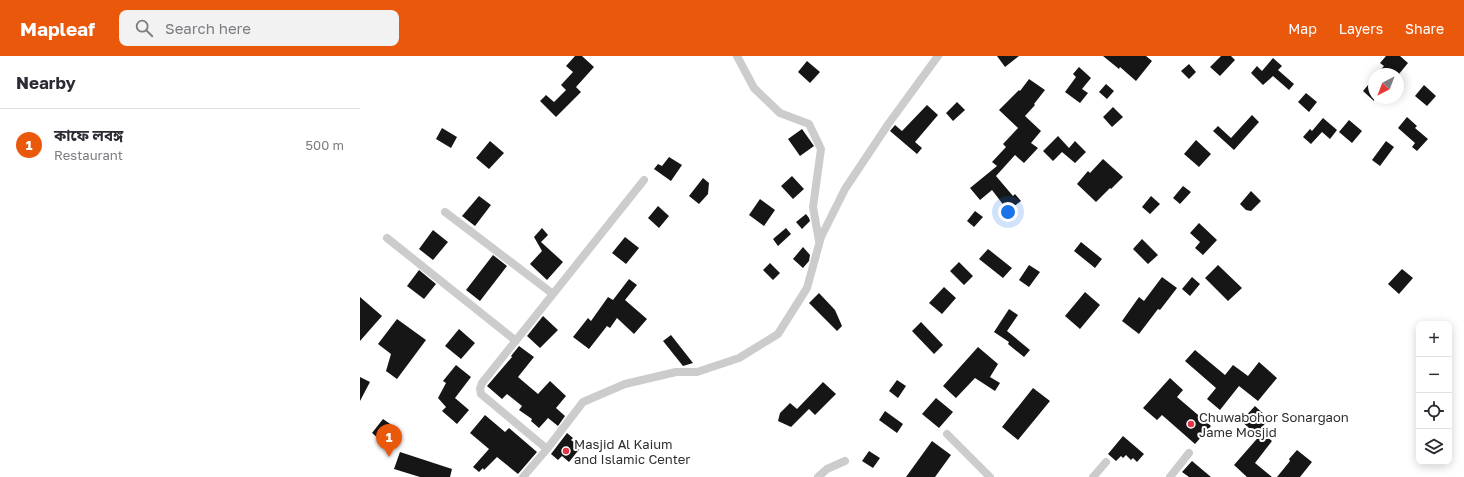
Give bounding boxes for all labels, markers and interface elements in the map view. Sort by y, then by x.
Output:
search box [119,10,399,46]
text: Mapleaf [20,17,95,40]
icon: search [133,17,155,39]
text: Search here [165,19,251,37]
text: Map [1288,20,1317,37]
text: Layers [1339,20,1383,37]
text: Share [1405,20,1444,37]
north arrow [1368,68,1404,104]
text: Nearby [16,72,76,93]
text: কাফে লবঙ্গ [54,126,123,144]
text: 1 [26,137,32,153]
text: 500 m [306,137,344,153]
text: Restaurant [54,147,123,163]
your location [998,202,1018,222]
map controls [1416,321,1452,465]
button: + [1416,321,1452,357]
button: − [1416,357,1452,393]
button: locate [1416,393,1452,429]
place label: Chuwabohor Sonargaon Jame Mosjid [1199,409,1349,440]
marker: Chuwabohor Sonargaon Jame Mosjid [1186,419,1196,429]
pin: 1 [376,424,402,457]
button: layers [1416,429,1452,465]
place label: Masjid Al Kaium and Islamic Center [574,436,690,467]
marker: Masjid Al Kaium and Islamic Center [561,446,571,456]

